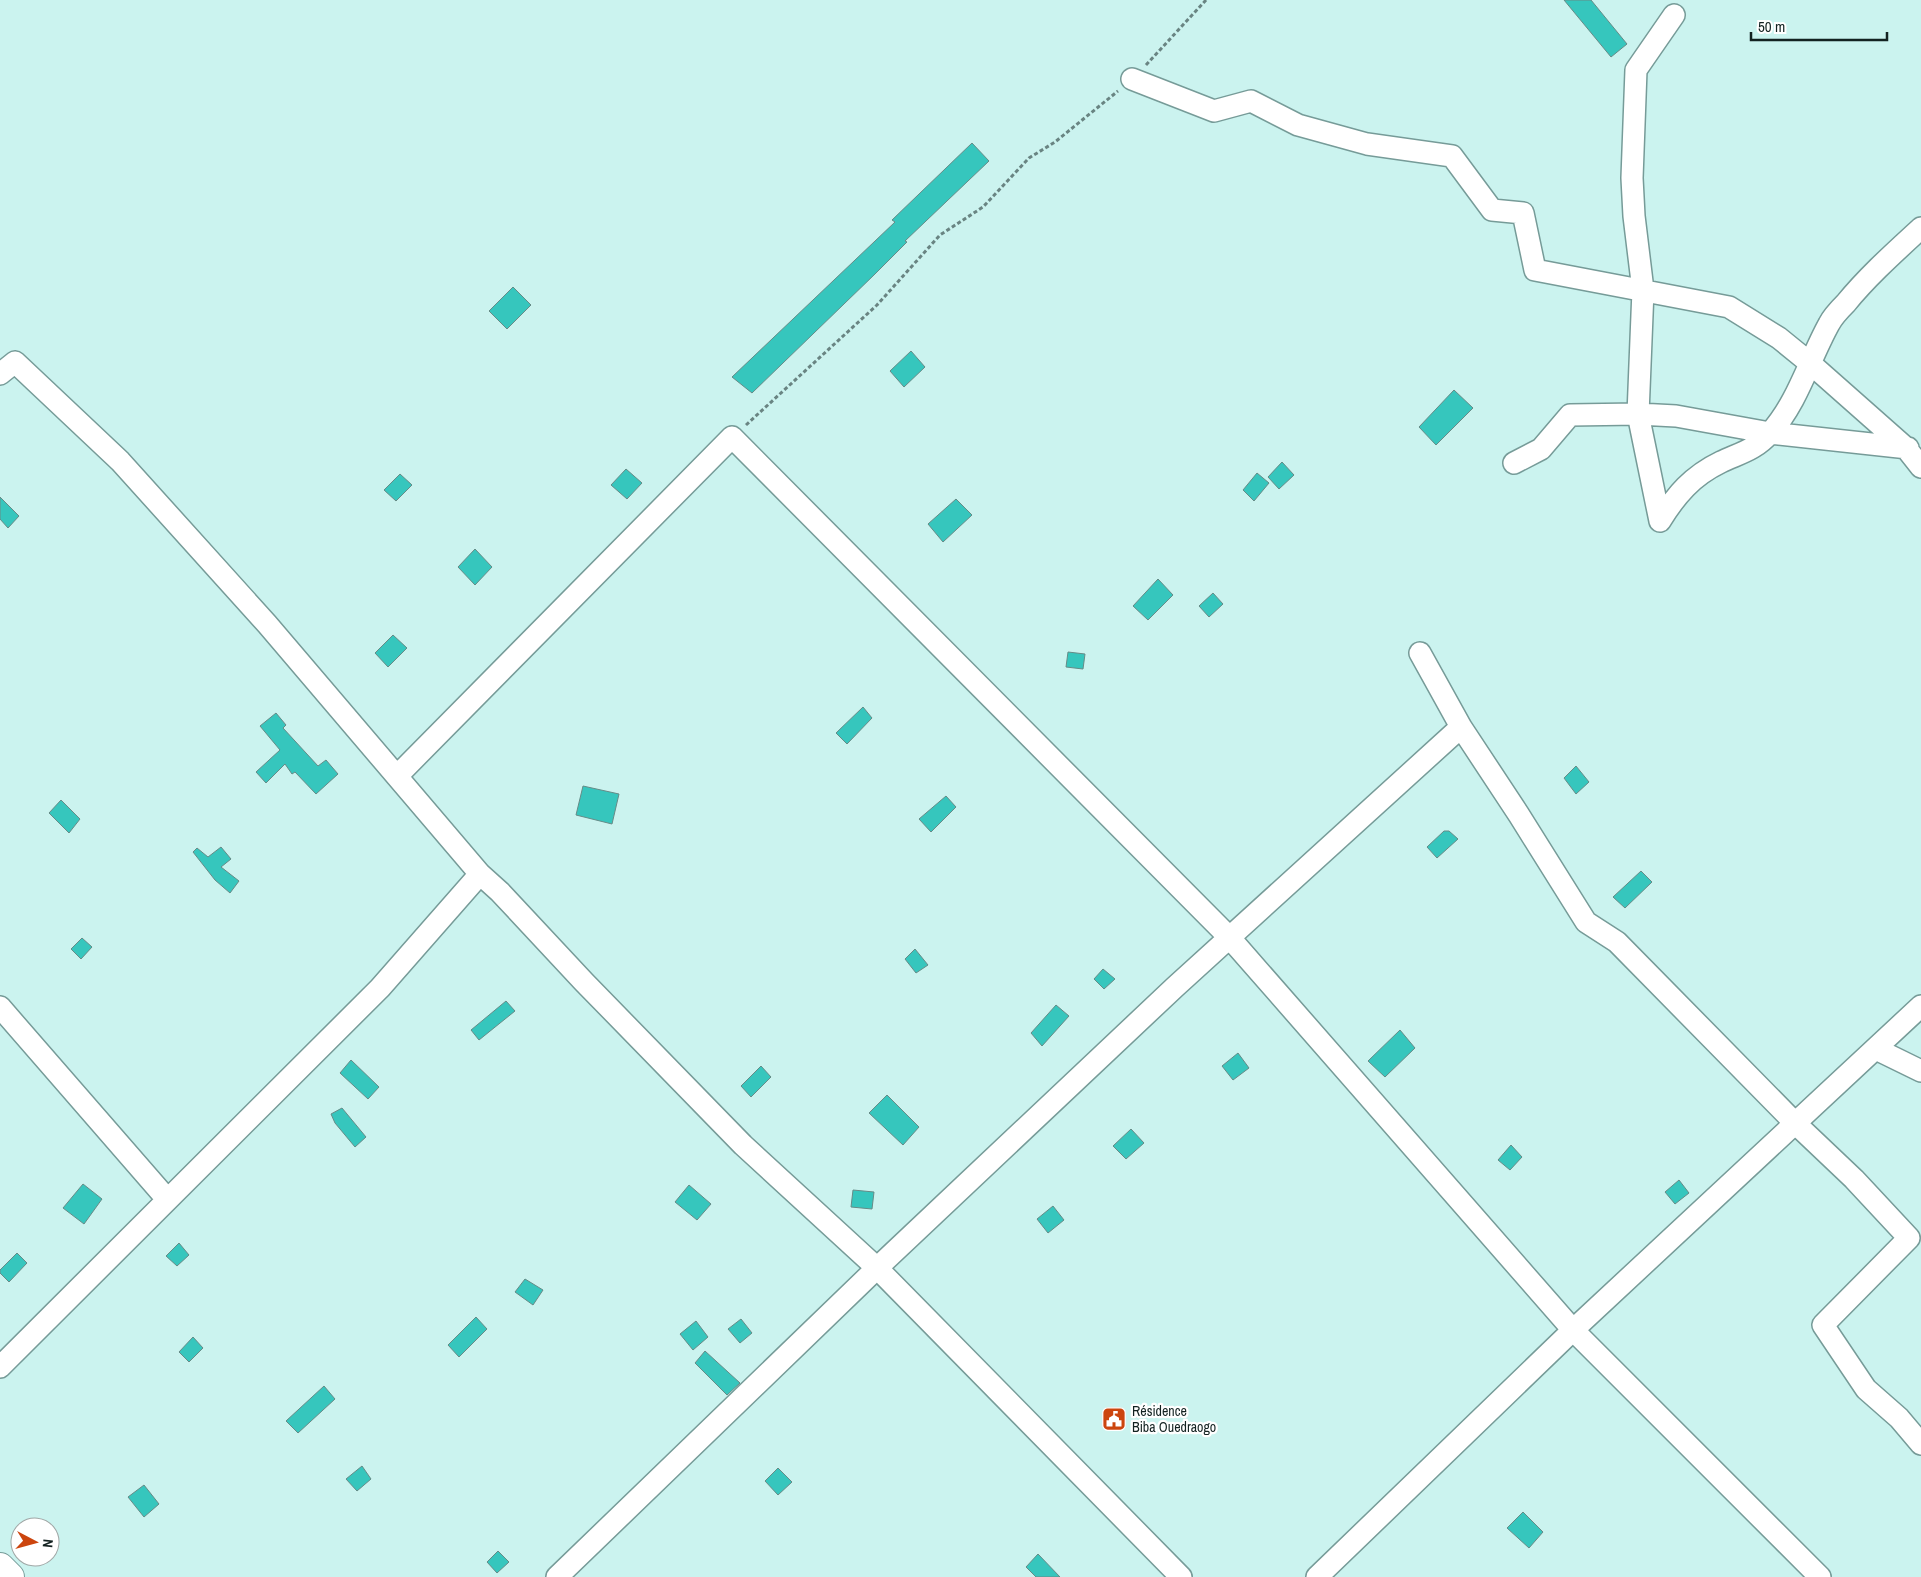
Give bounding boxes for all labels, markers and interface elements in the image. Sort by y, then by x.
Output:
scale bar [1751,10,1887,42]
text: 50 m [1758,16,1785,37]
place label: Résidence Biba Ouedraogo [1132,1402,1216,1436]
public building icon: Résidence Biba Ouedraogo [1101,1406,1127,1432]
north arrow [10,1517,60,1567]
text: N [39,1538,57,1548]

